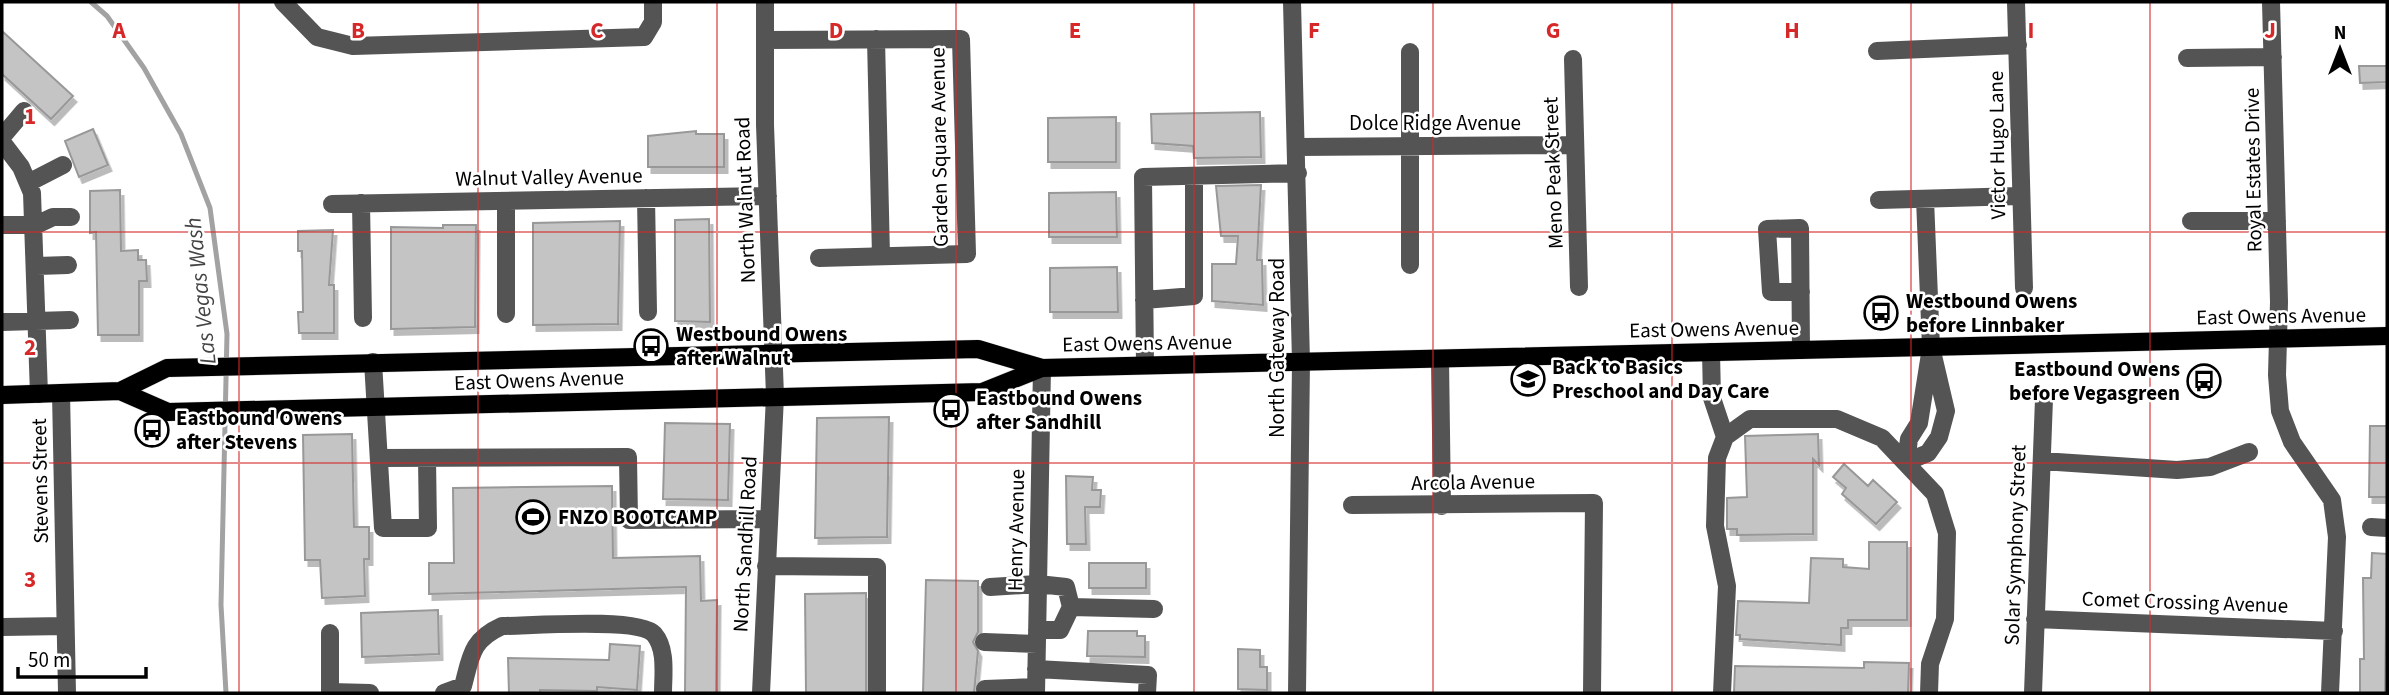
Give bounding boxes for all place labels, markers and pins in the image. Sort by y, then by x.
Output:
place label: Westbound Owens before Linnbaker [1906,286,2077,340]
bus stop icon: Westbound Owens before Linnbaker [1862,294,1900,332]
place label: Westbound Owens after Walnut [676,319,847,373]
bus stop icon: Westbound Owens after Walnut [632,327,670,365]
place label: Back to Basics Preschool and Day Care [1552,352,1769,406]
place label: Eastbound Owens before Vegasgreen [2009,354,2180,408]
school or university icon: Back to Basics Preschool and Day Care [1509,360,1547,398]
bus stop icon: Eastbound Owens before Vegasgreen [2185,362,2223,400]
place label: Eastbound Owens after Sandhill [976,383,1142,437]
bus stop icon: Eastbound Owens after Sandhill [932,391,970,429]
place label: Eastbound Owens after Stevens [176,403,342,457]
bus stop icon: Eastbound Owens after Stevens [133,411,171,449]
sports icon: FNZO BOOTCAMP [514,498,552,536]
place label: FNZO BOOTCAMP [558,502,717,532]

